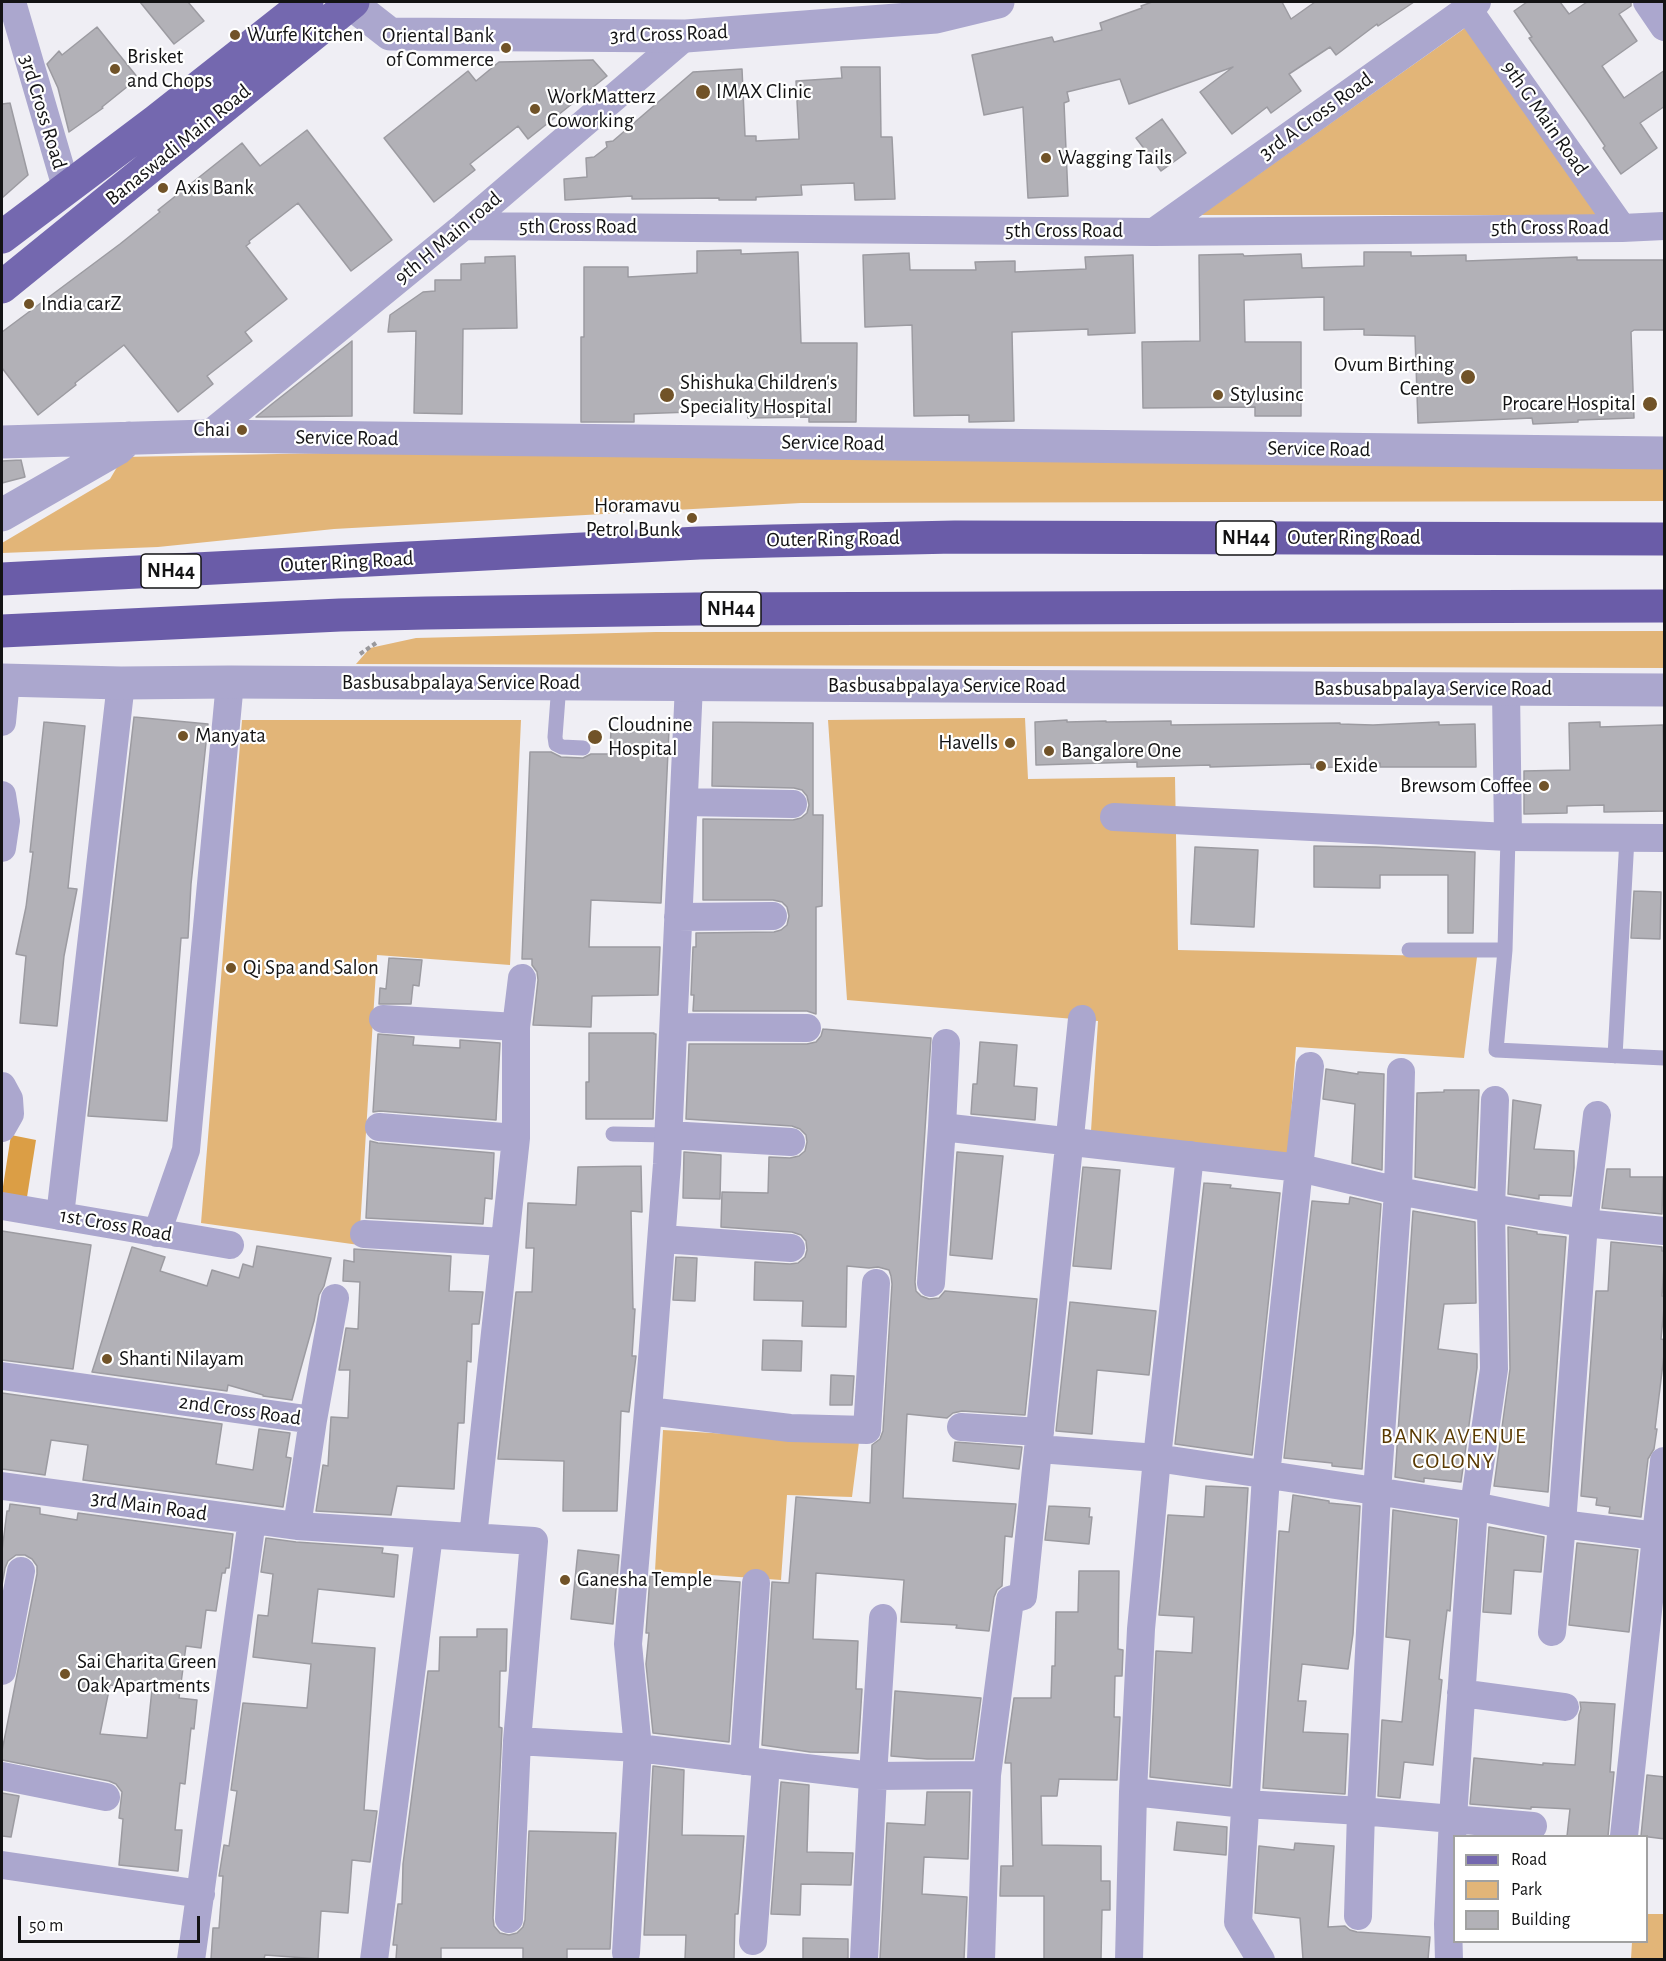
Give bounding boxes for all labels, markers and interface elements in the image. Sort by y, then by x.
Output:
street label: 3rd Cross Road [610,19,728,49]
place label: Wurfe Kitchen [247,22,364,48]
place label: Oriental Bank of Commerce [382,23,494,73]
marker: Wurfe Kitchen [228,28,242,42]
marker: Oriental Bank of Commerce [499,41,513,55]
place label: Brisket and Chops [127,44,212,94]
street label: 3rd Cross Road [14,52,72,172]
street label: 9th G Main Road [1496,56,1594,180]
marker: Brisket and Chops [108,62,122,76]
street label: 3rd A Cross Road [1255,67,1377,165]
street label: Banaswadi Main Road [100,79,256,211]
place label: IMAX Clinic [716,79,811,105]
marker: IMAX Clinic [694,83,712,101]
place label: WorkMatterz Coworking [547,84,656,134]
marker: WorkMatterz Coworking [528,102,542,116]
place label: Wagging Tails [1058,145,1172,171]
marker: Wagging Tails [1039,151,1053,165]
place label: Axis Bank [175,175,254,201]
marker: Axis Bank [156,181,170,195]
street label: 9th H Main road [389,186,507,290]
street label: 5th Cross Road [519,214,637,240]
street label: 5th Cross Road [1491,215,1609,241]
street label: 5th Cross Road [1005,218,1123,244]
place label: India carZ [41,291,122,317]
marker: India carZ [22,297,36,311]
place label: Ovum Birthing Centre [1334,352,1454,402]
marker: Ovum Birthing Centre [1459,368,1477,386]
place label: Shishuka Children's Speciality Hospital [680,370,838,420]
place label: Stylusinc [1230,382,1303,408]
marker: Shishuka Children's Speciality Hospital [658,386,676,404]
marker: Stylusinc [1211,388,1225,402]
place label: Procare Hospital [1502,391,1636,417]
marker: Procare Hospital [1641,395,1659,413]
place label: Chai [193,417,230,443]
marker: Chai [235,423,249,437]
street label: Service Road [295,425,399,451]
street label: Service Road [781,430,885,456]
street label: Service Road [1267,436,1371,462]
place label: Horamavu Petrol Bunk [586,493,680,543]
marker: Horamavu Petrol Bunk [685,511,699,525]
road number: NH44 [1216,521,1276,555]
street label: Outer Ring Road [766,525,900,553]
street label: Outer Ring Road [1287,525,1421,551]
street label: Outer Ring Road [280,546,414,578]
road number: NH44 [141,554,201,588]
road number: NH44 [701,592,761,626]
street label: Basbusabpalaya Service Road [342,670,580,696]
street label: Basbusabpalaya Service Road [828,673,1066,699]
street label: Basbusabpalaya Service Road [1314,676,1552,702]
place label: Cloudnine Hospital [608,712,692,762]
place label: Manyata [195,723,266,749]
marker: Cloudnine Hospital [586,728,604,746]
marker: Manyata [176,729,190,743]
place label: Havells [938,730,998,756]
marker: Havells [1003,736,1017,750]
place label: Bangalore One [1061,738,1181,764]
marker: Bangalore One [1042,744,1056,758]
place label: Exide [1333,753,1378,779]
marker: Exide [1314,759,1328,773]
place label: Brewsom Coffee [1400,773,1532,799]
marker: Brewsom Coffee [1537,779,1551,793]
place label: Qi Spa and Salon [243,955,379,981]
marker: Qi Spa and Salon [224,961,238,975]
street label: 1st Cross Road [58,1203,174,1247]
place label: Shanti Nilayam [119,1346,244,1372]
marker: Shanti Nilayam [100,1352,114,1366]
street label: 2nd Cross Road [177,1389,303,1431]
district label: BANK AVENUE COLONY [1381,1423,1527,1474]
street label: 3rd Main Road [89,1485,209,1527]
place label: Ganesha Temple [577,1567,712,1593]
marker: Ganesha Temple [558,1573,572,1587]
place label: Sai Charita Green Oak Apartments [77,1649,217,1699]
marker: Sai Charita Green Oak Apartments [58,1667,72,1681]
legend [1453,1835,1648,1943]
text: Road [1511,1851,1547,1869]
text: Park [1511,1881,1542,1899]
scale bar [21,1904,202,1942]
text: Building [1511,1911,1570,1929]
text: 50 m [29,1917,63,1935]

